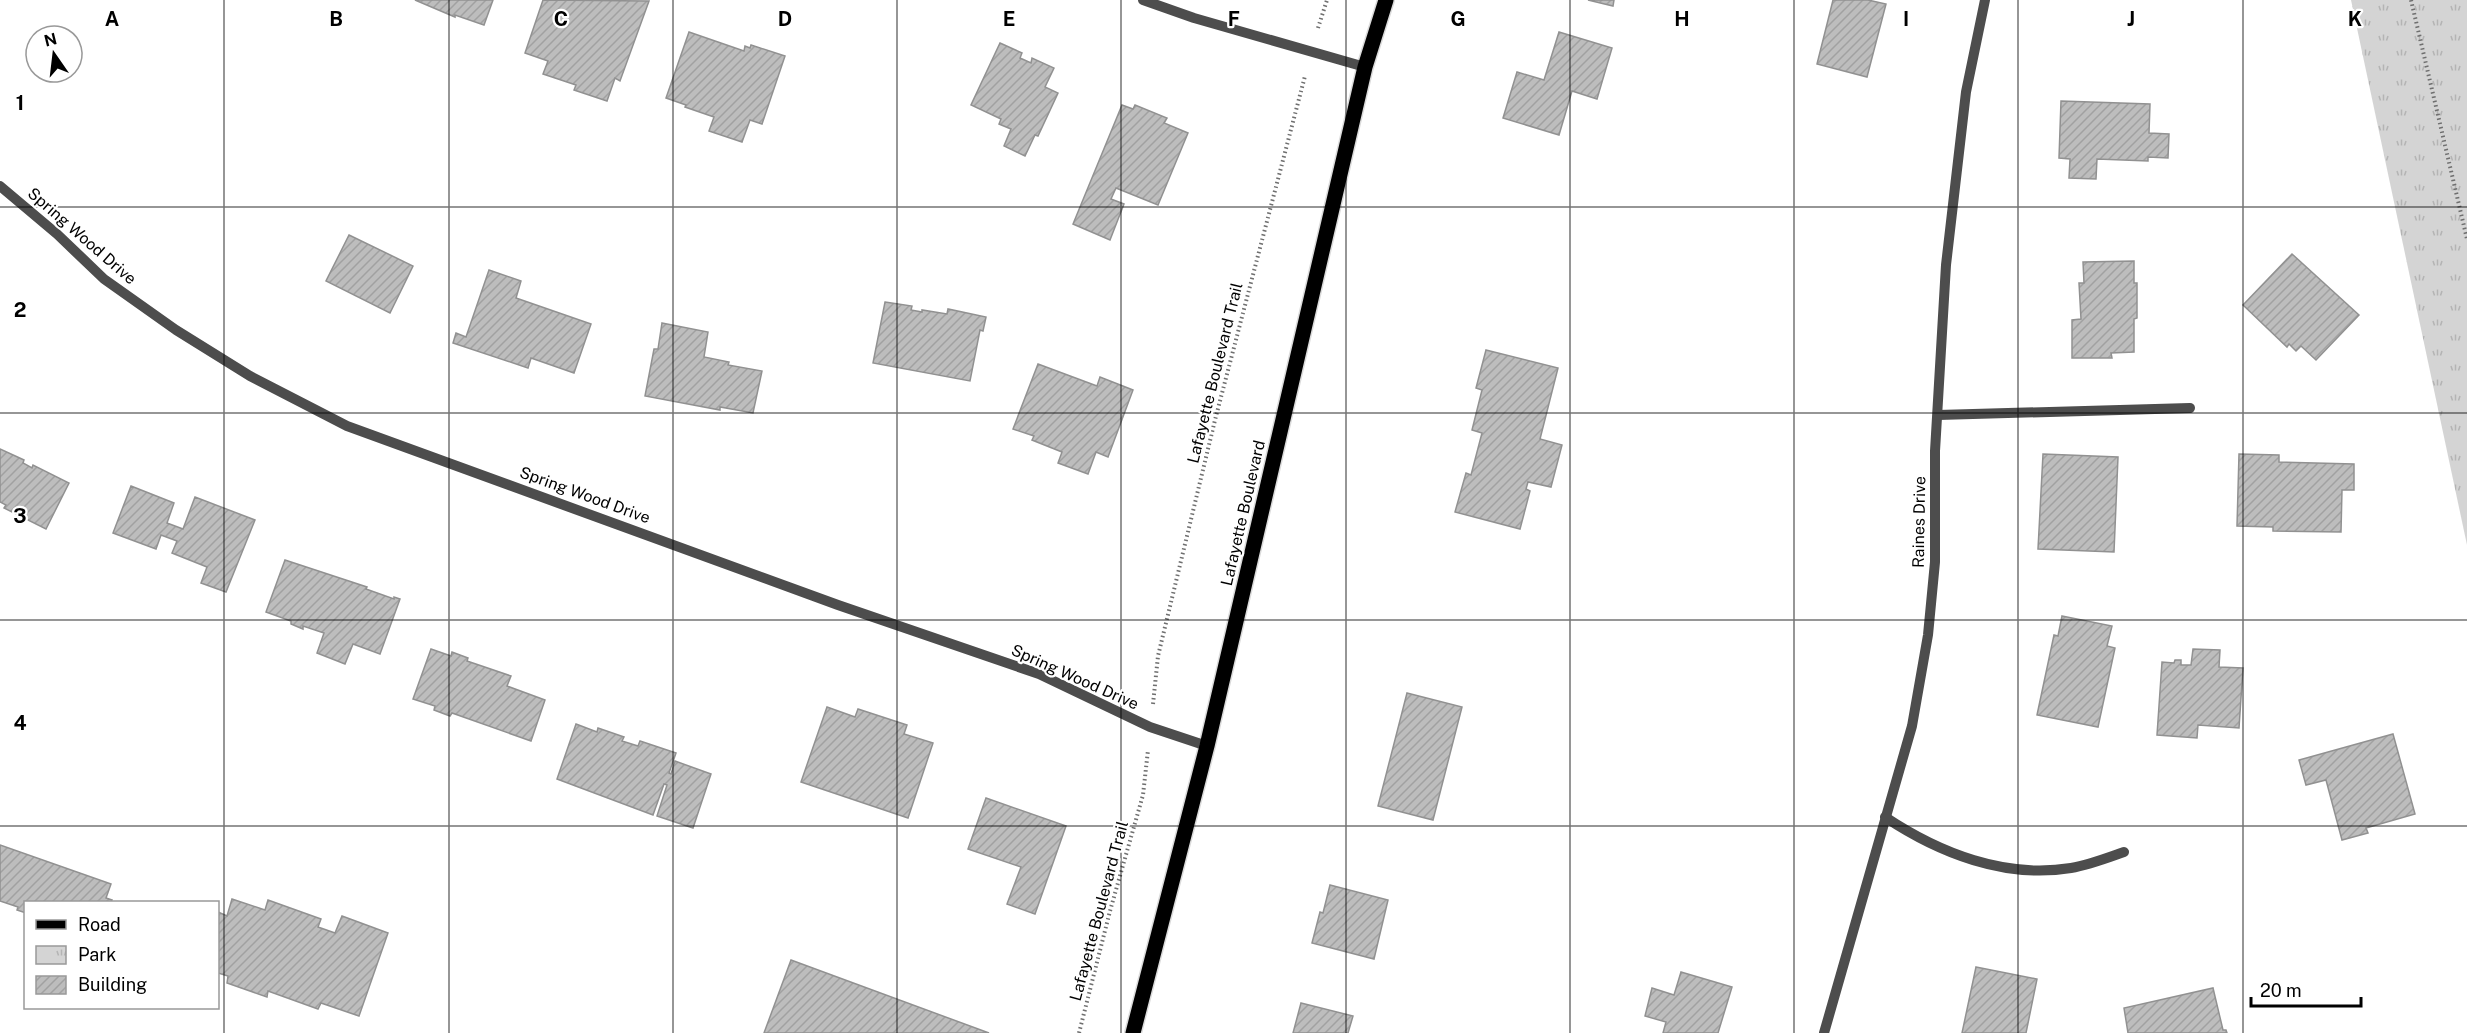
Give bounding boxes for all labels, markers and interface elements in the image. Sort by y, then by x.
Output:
text: A [105,7,119,31]
text: B [329,7,343,31]
text: C [554,7,568,31]
text: D [778,7,792,31]
text: E [1003,7,1015,31]
text: F [1228,7,1240,31]
text: G [1450,7,1466,31]
text: H [1674,7,1690,31]
text: I [1903,7,1909,31]
text: J [2127,7,2135,31]
text: K [2348,7,2362,31]
north arrow [24,24,84,84]
text: N [42,29,59,51]
text: 1 [16,91,24,115]
street label: Spring Wood Drive [24,184,140,288]
street label: Lafayette Boulevard Trail [1183,281,1247,465]
text: 2 [14,298,26,322]
street label: Lafayette Boulevard [1217,438,1269,588]
street label: Spring Wood Drive [517,463,653,527]
street label: Raines Drive [1909,476,1929,568]
text: 3 [13,504,27,528]
street label: Spring Wood Drive [1008,640,1142,714]
text: 4 [13,711,27,735]
street label: Lafayette Boulevard Trail [1066,819,1132,1003]
legend [24,901,219,1009]
text: Road [78,914,121,935]
text: Park [78,944,116,965]
scale bar [2251,970,2360,1008]
text: Building [78,974,147,995]
text: 20 m [2260,980,2302,1001]

